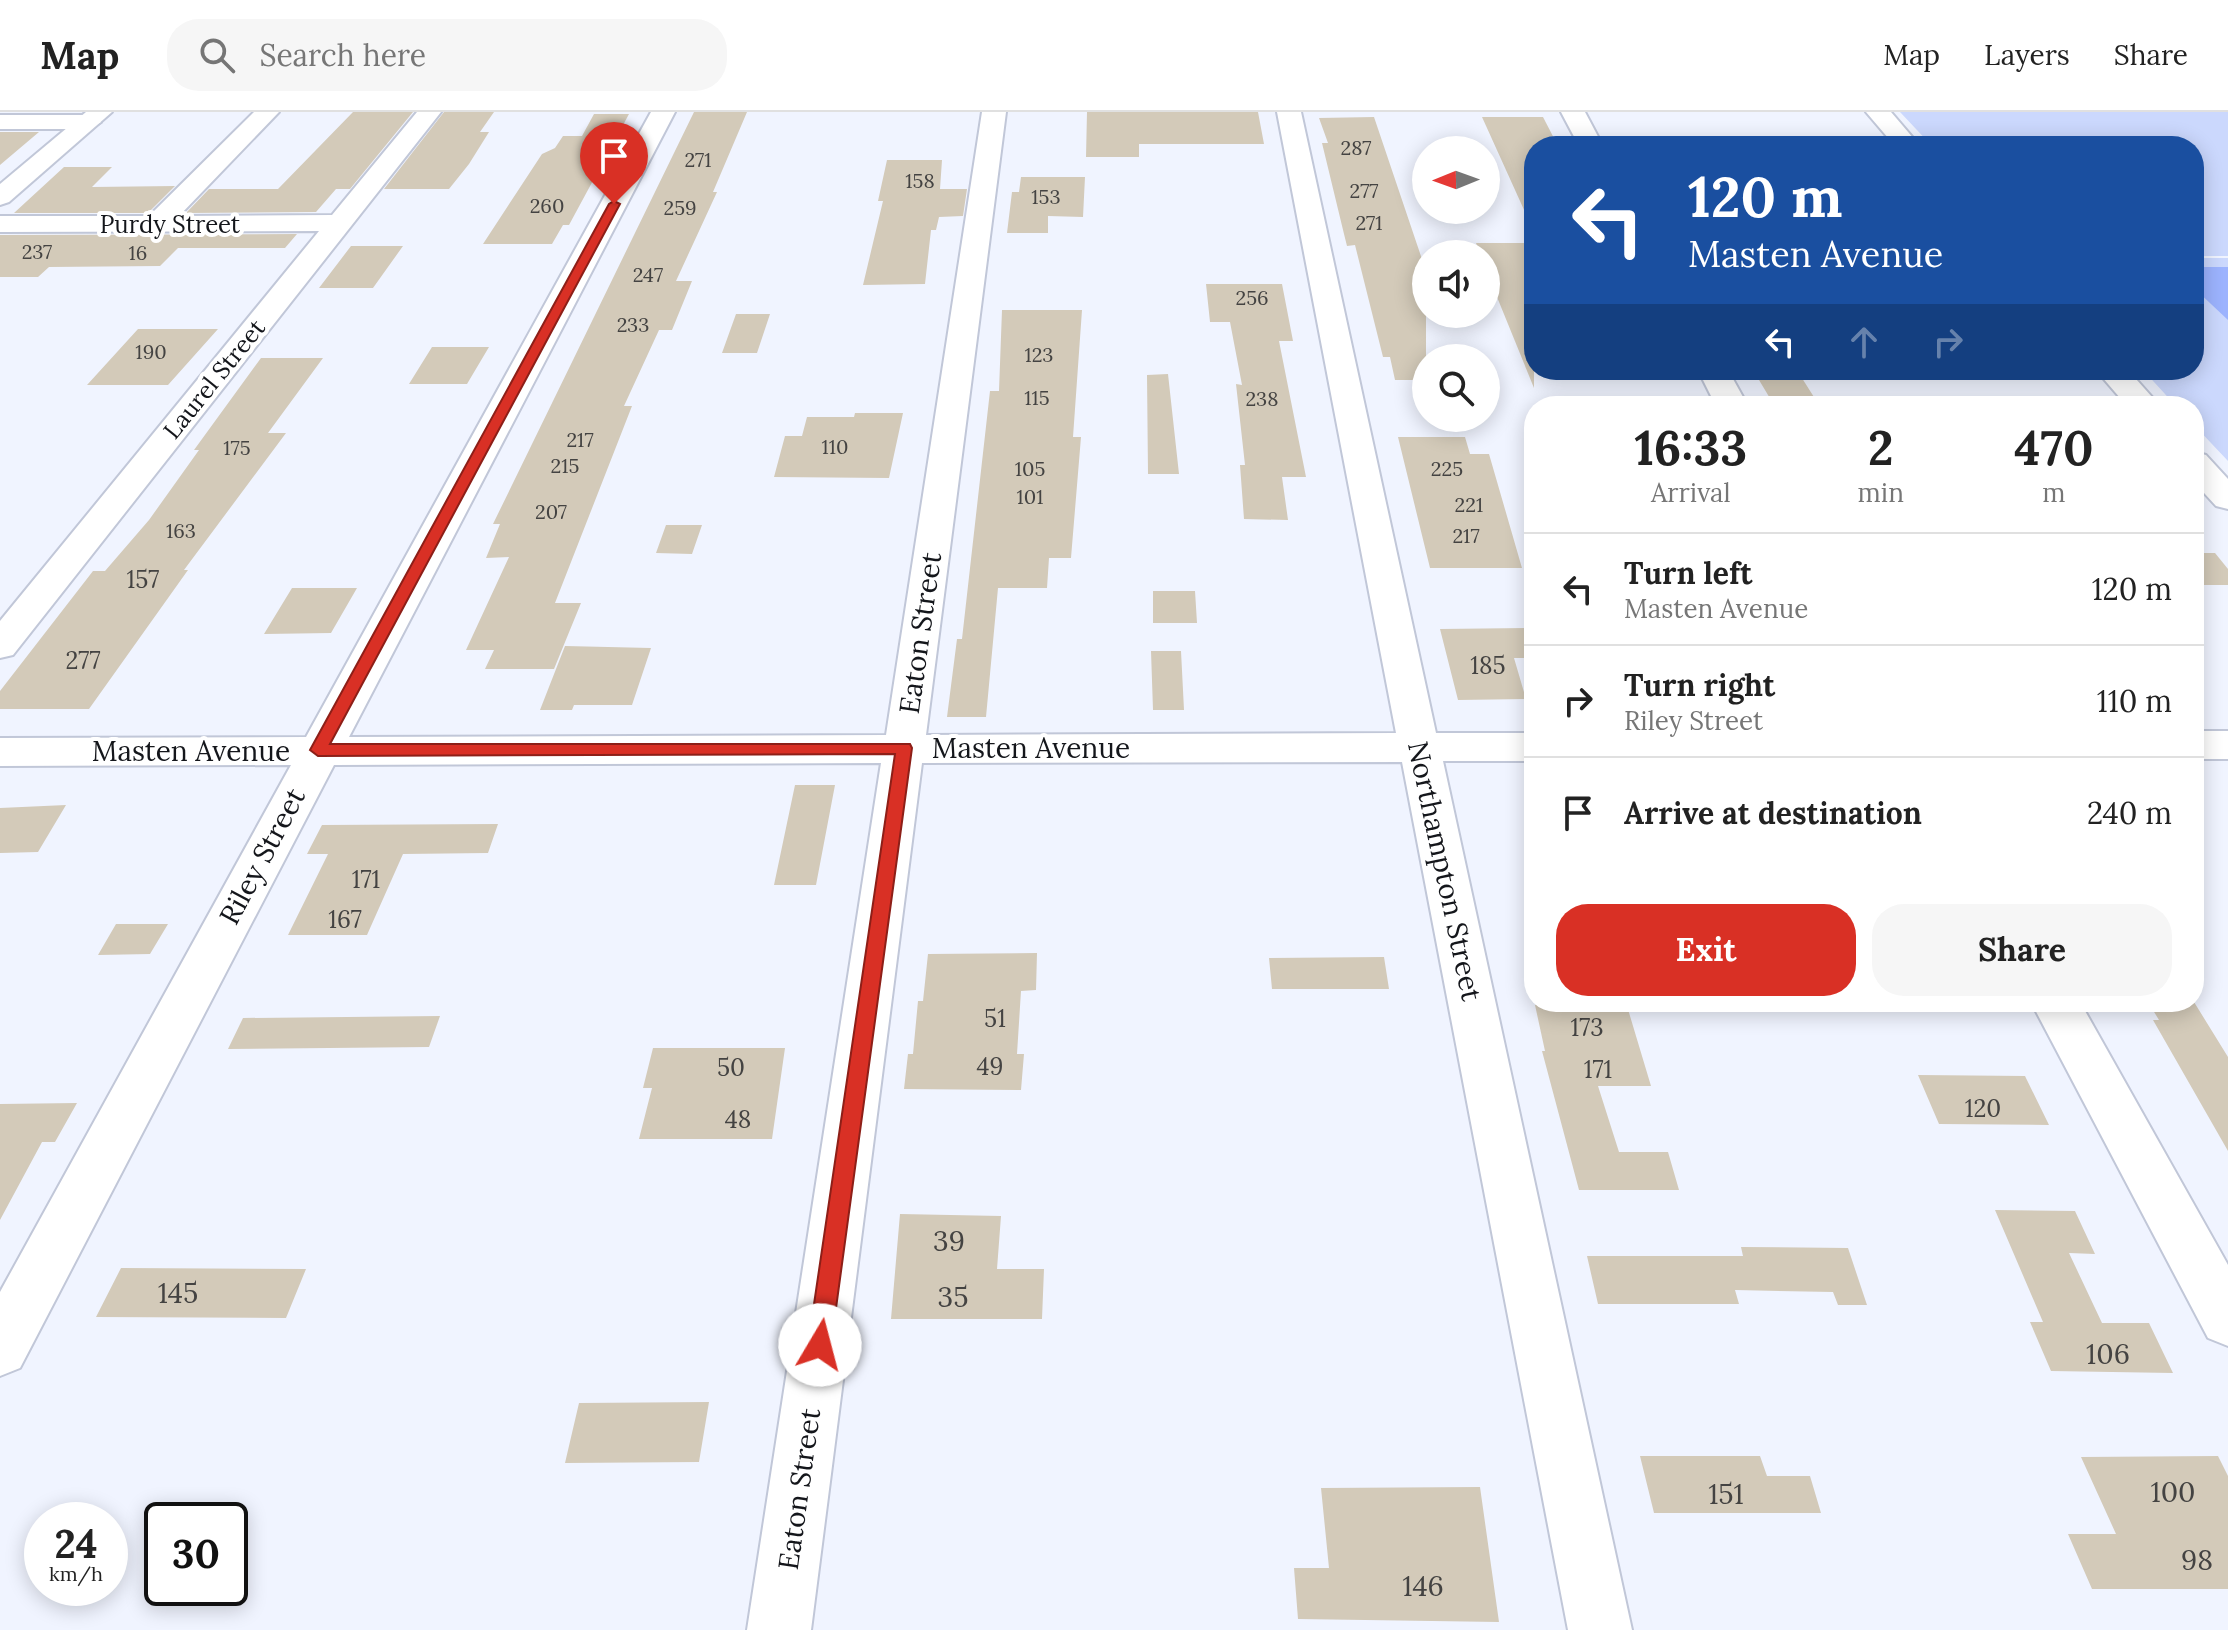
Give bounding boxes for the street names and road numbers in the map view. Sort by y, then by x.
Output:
street label: Purdy Street [100,209,241,240]
street label: Laurel Street [156,312,272,445]
street label: Eaton Street [891,550,949,716]
street label: Masten Avenue [932,730,1130,766]
street label: Masten Avenue [92,733,290,769]
street label: Northampton Street [1400,738,1490,1004]
street label: Riley Street [211,781,313,931]
street label: Eaton Street [770,1406,828,1572]

